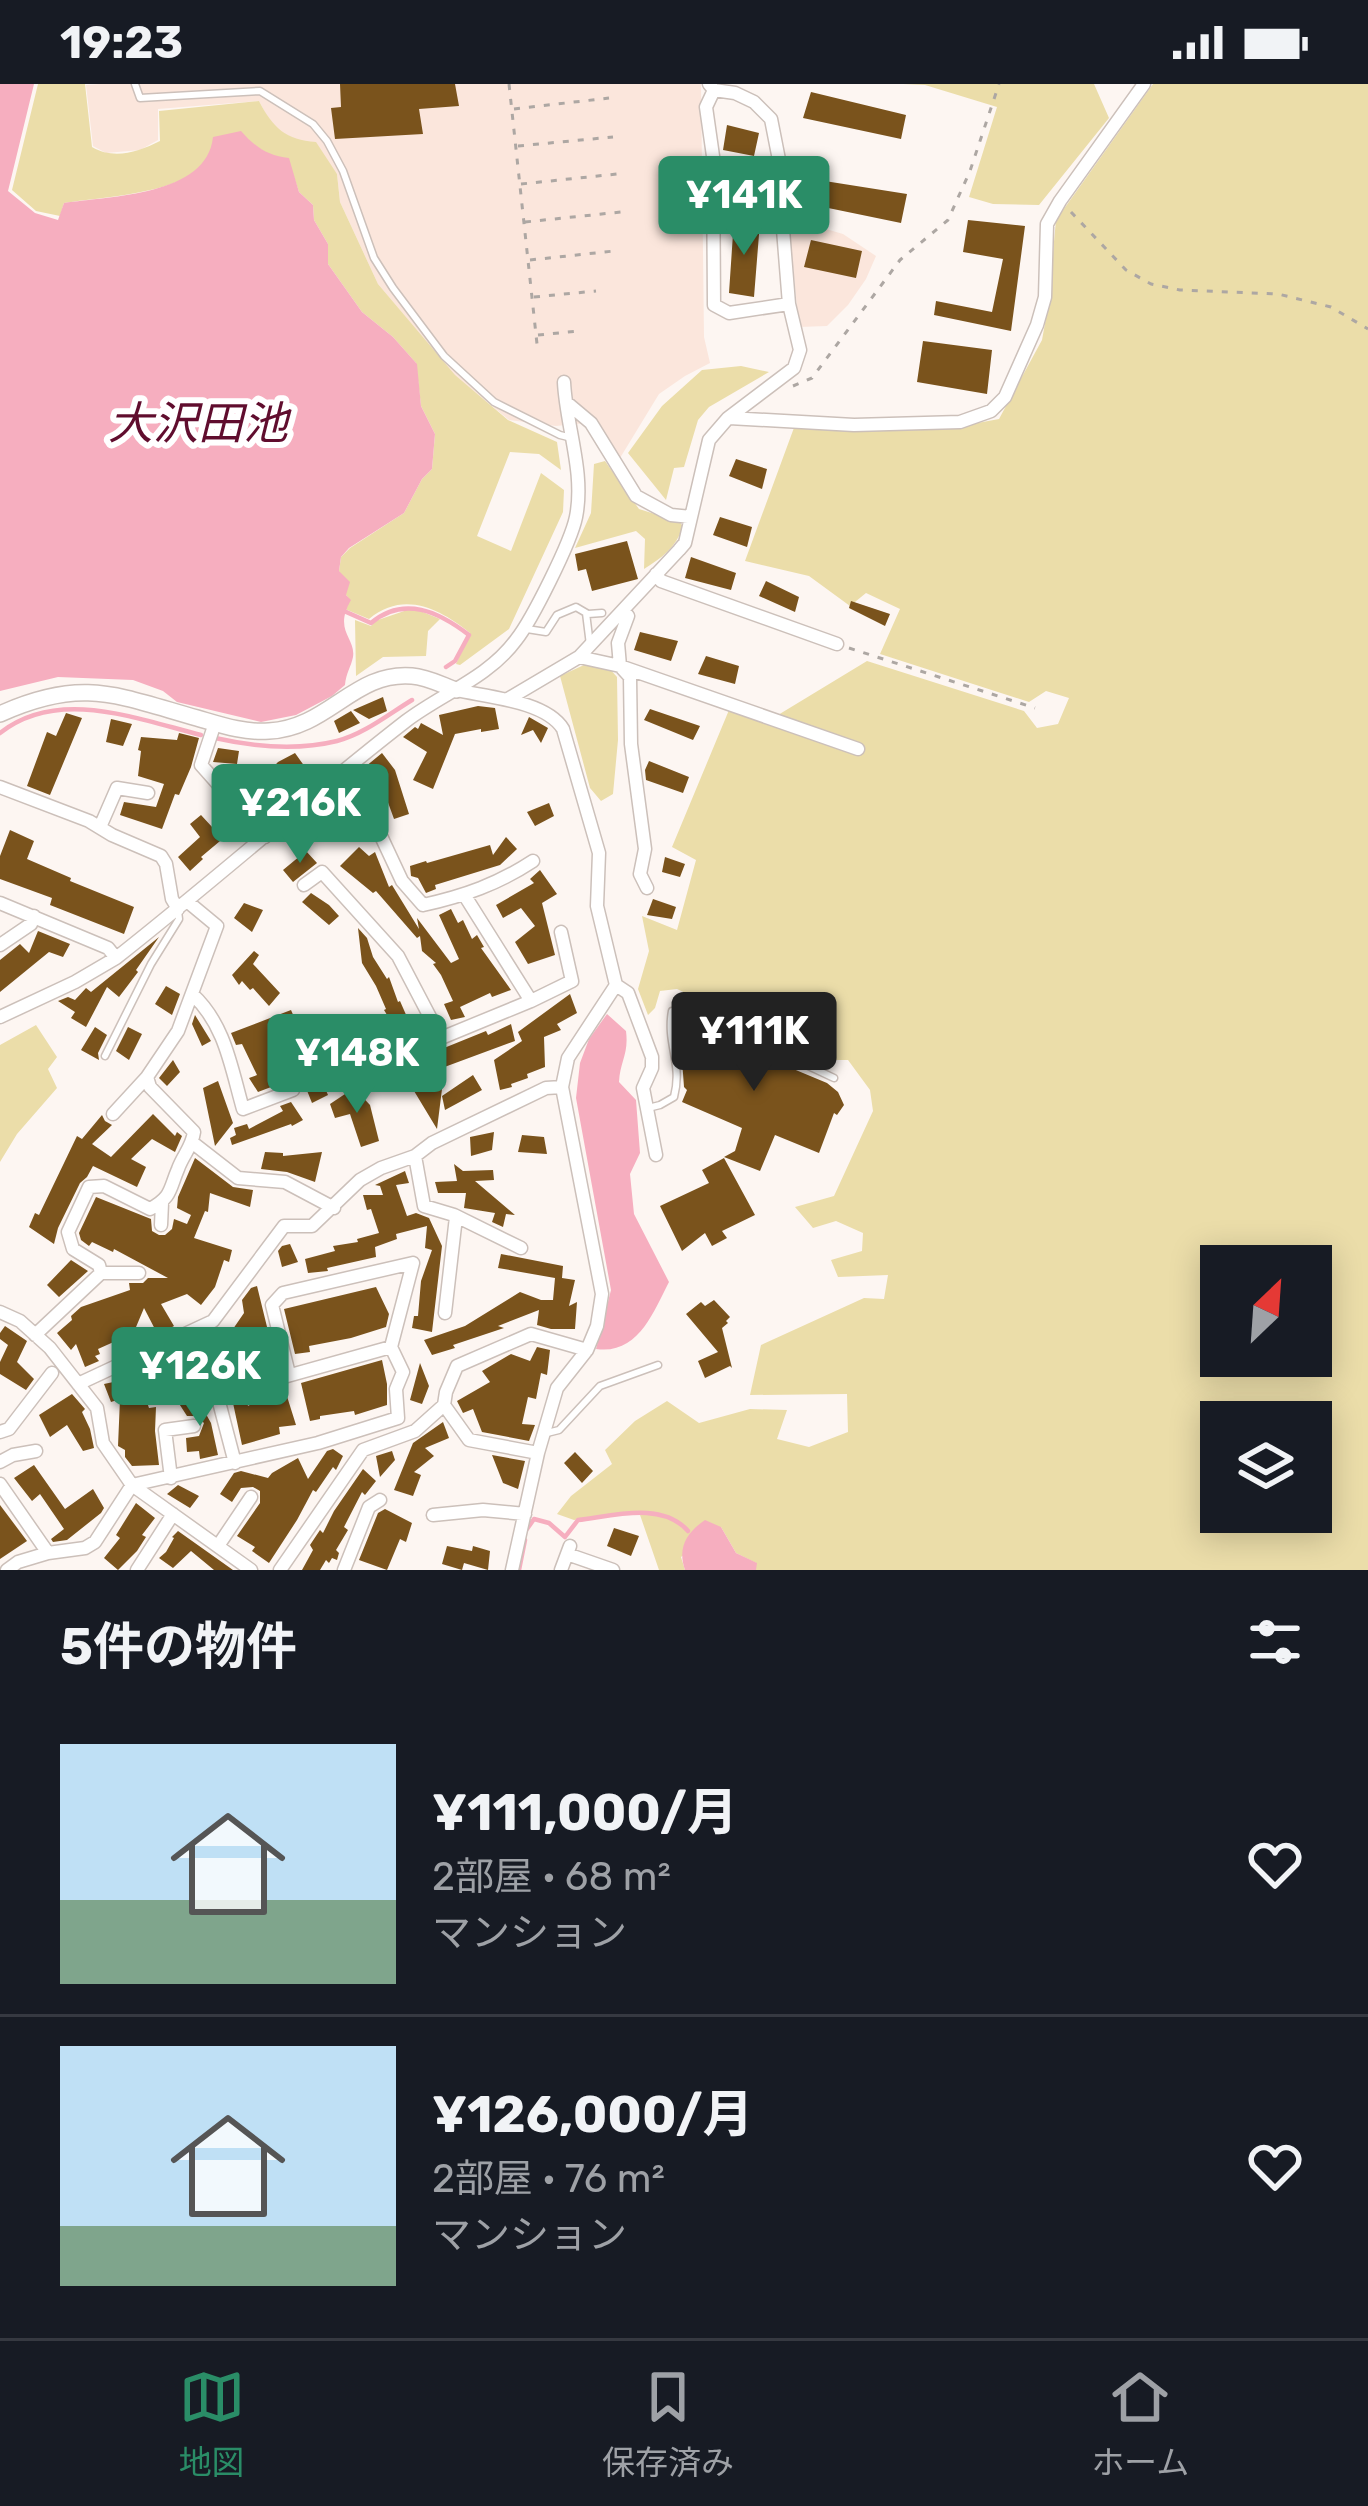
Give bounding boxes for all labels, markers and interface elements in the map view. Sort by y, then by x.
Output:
text: 19:23 [60,16,183,69]
pin: ¥141K [660,156,828,258]
text: ¥141K [685,172,803,218]
water label: 大沢田池 [108,397,292,450]
pin: ¥216K [216,764,384,866]
text: ¥216K [239,780,361,826]
pin: ¥111K [670,992,838,1094]
text: ¥111K [699,1008,809,1054]
pin: ¥148K [273,1014,441,1116]
text: ¥148K [294,1030,420,1076]
north arrow [1200,1245,1332,1377]
map controls [1200,1245,1332,1533]
pin: ¥126K [116,1327,284,1429]
text: ¥126K [139,1343,261,1389]
button: layers [1200,1401,1332,1533]
icon: filters [1242,1609,1308,1675]
text: 5件の物件 [60,1616,297,1677]
text: ¥111,000/月 [432,1782,738,1843]
icon: home [156,1792,300,1936]
icon: heart [1242,1831,1308,1897]
text: 2部屋 · 68 m² [432,1854,671,1900]
text: マンション [432,1910,627,1956]
text: ¥126,000/月 [432,2084,754,2145]
icon: home [156,2094,300,2238]
icon: heart [1242,2133,1308,2199]
text: 2部屋 · 76 m² [432,2156,665,2202]
text: マンション [432,2212,627,2258]
tab: 地図 [179,2364,245,2484]
tab: 保存済み [602,2364,734,2484]
tab: ホーム [1091,2364,1189,2484]

